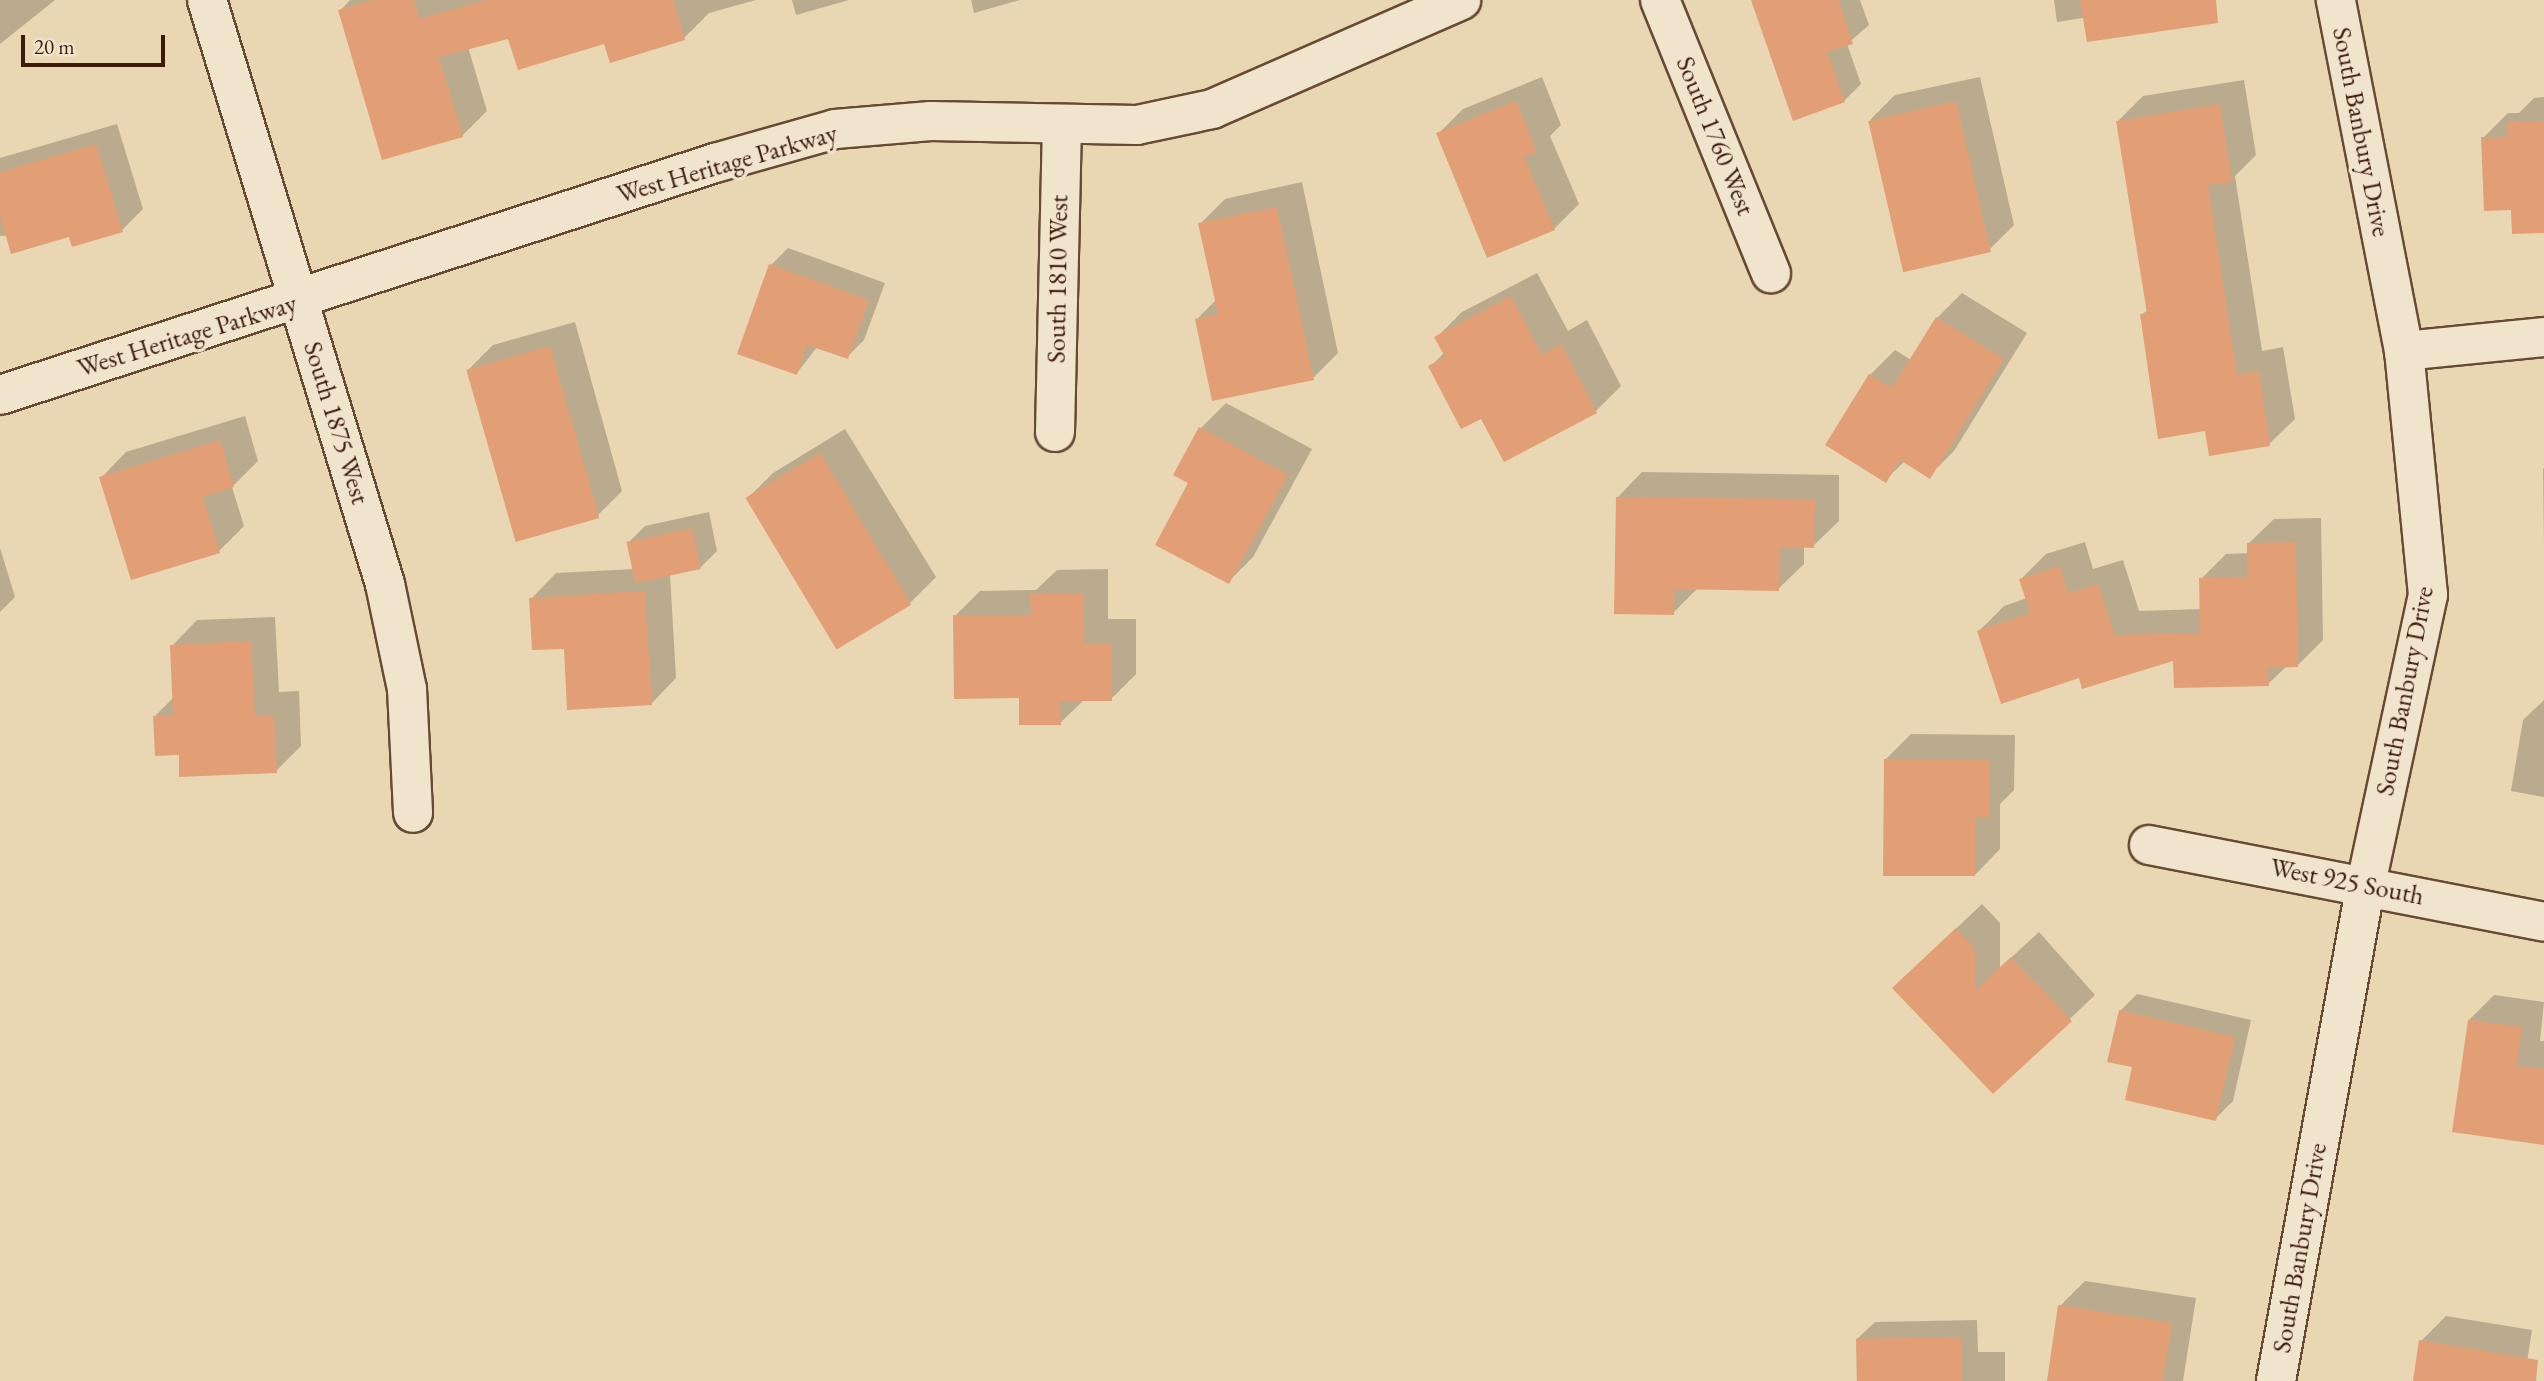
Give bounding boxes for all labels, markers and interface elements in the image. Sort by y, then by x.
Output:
scale bar [24,21,168,65]
street label: South Banbury Drive [2325,25,2397,239]
text: 20 m [34,33,75,60]
street label: South 1760 West [1669,52,1761,220]
street label: West Heritage Parkway [613,118,841,210]
street label: South 1810 West [1041,195,1075,363]
street label: West Heritage Parkway [74,288,300,384]
street label: South 1875 West [296,338,376,508]
street label: South Banbury Drive [2369,584,2441,798]
street label: West 925 South [2267,852,2427,912]
street label: South Banbury Drive [2266,1141,2334,1355]

